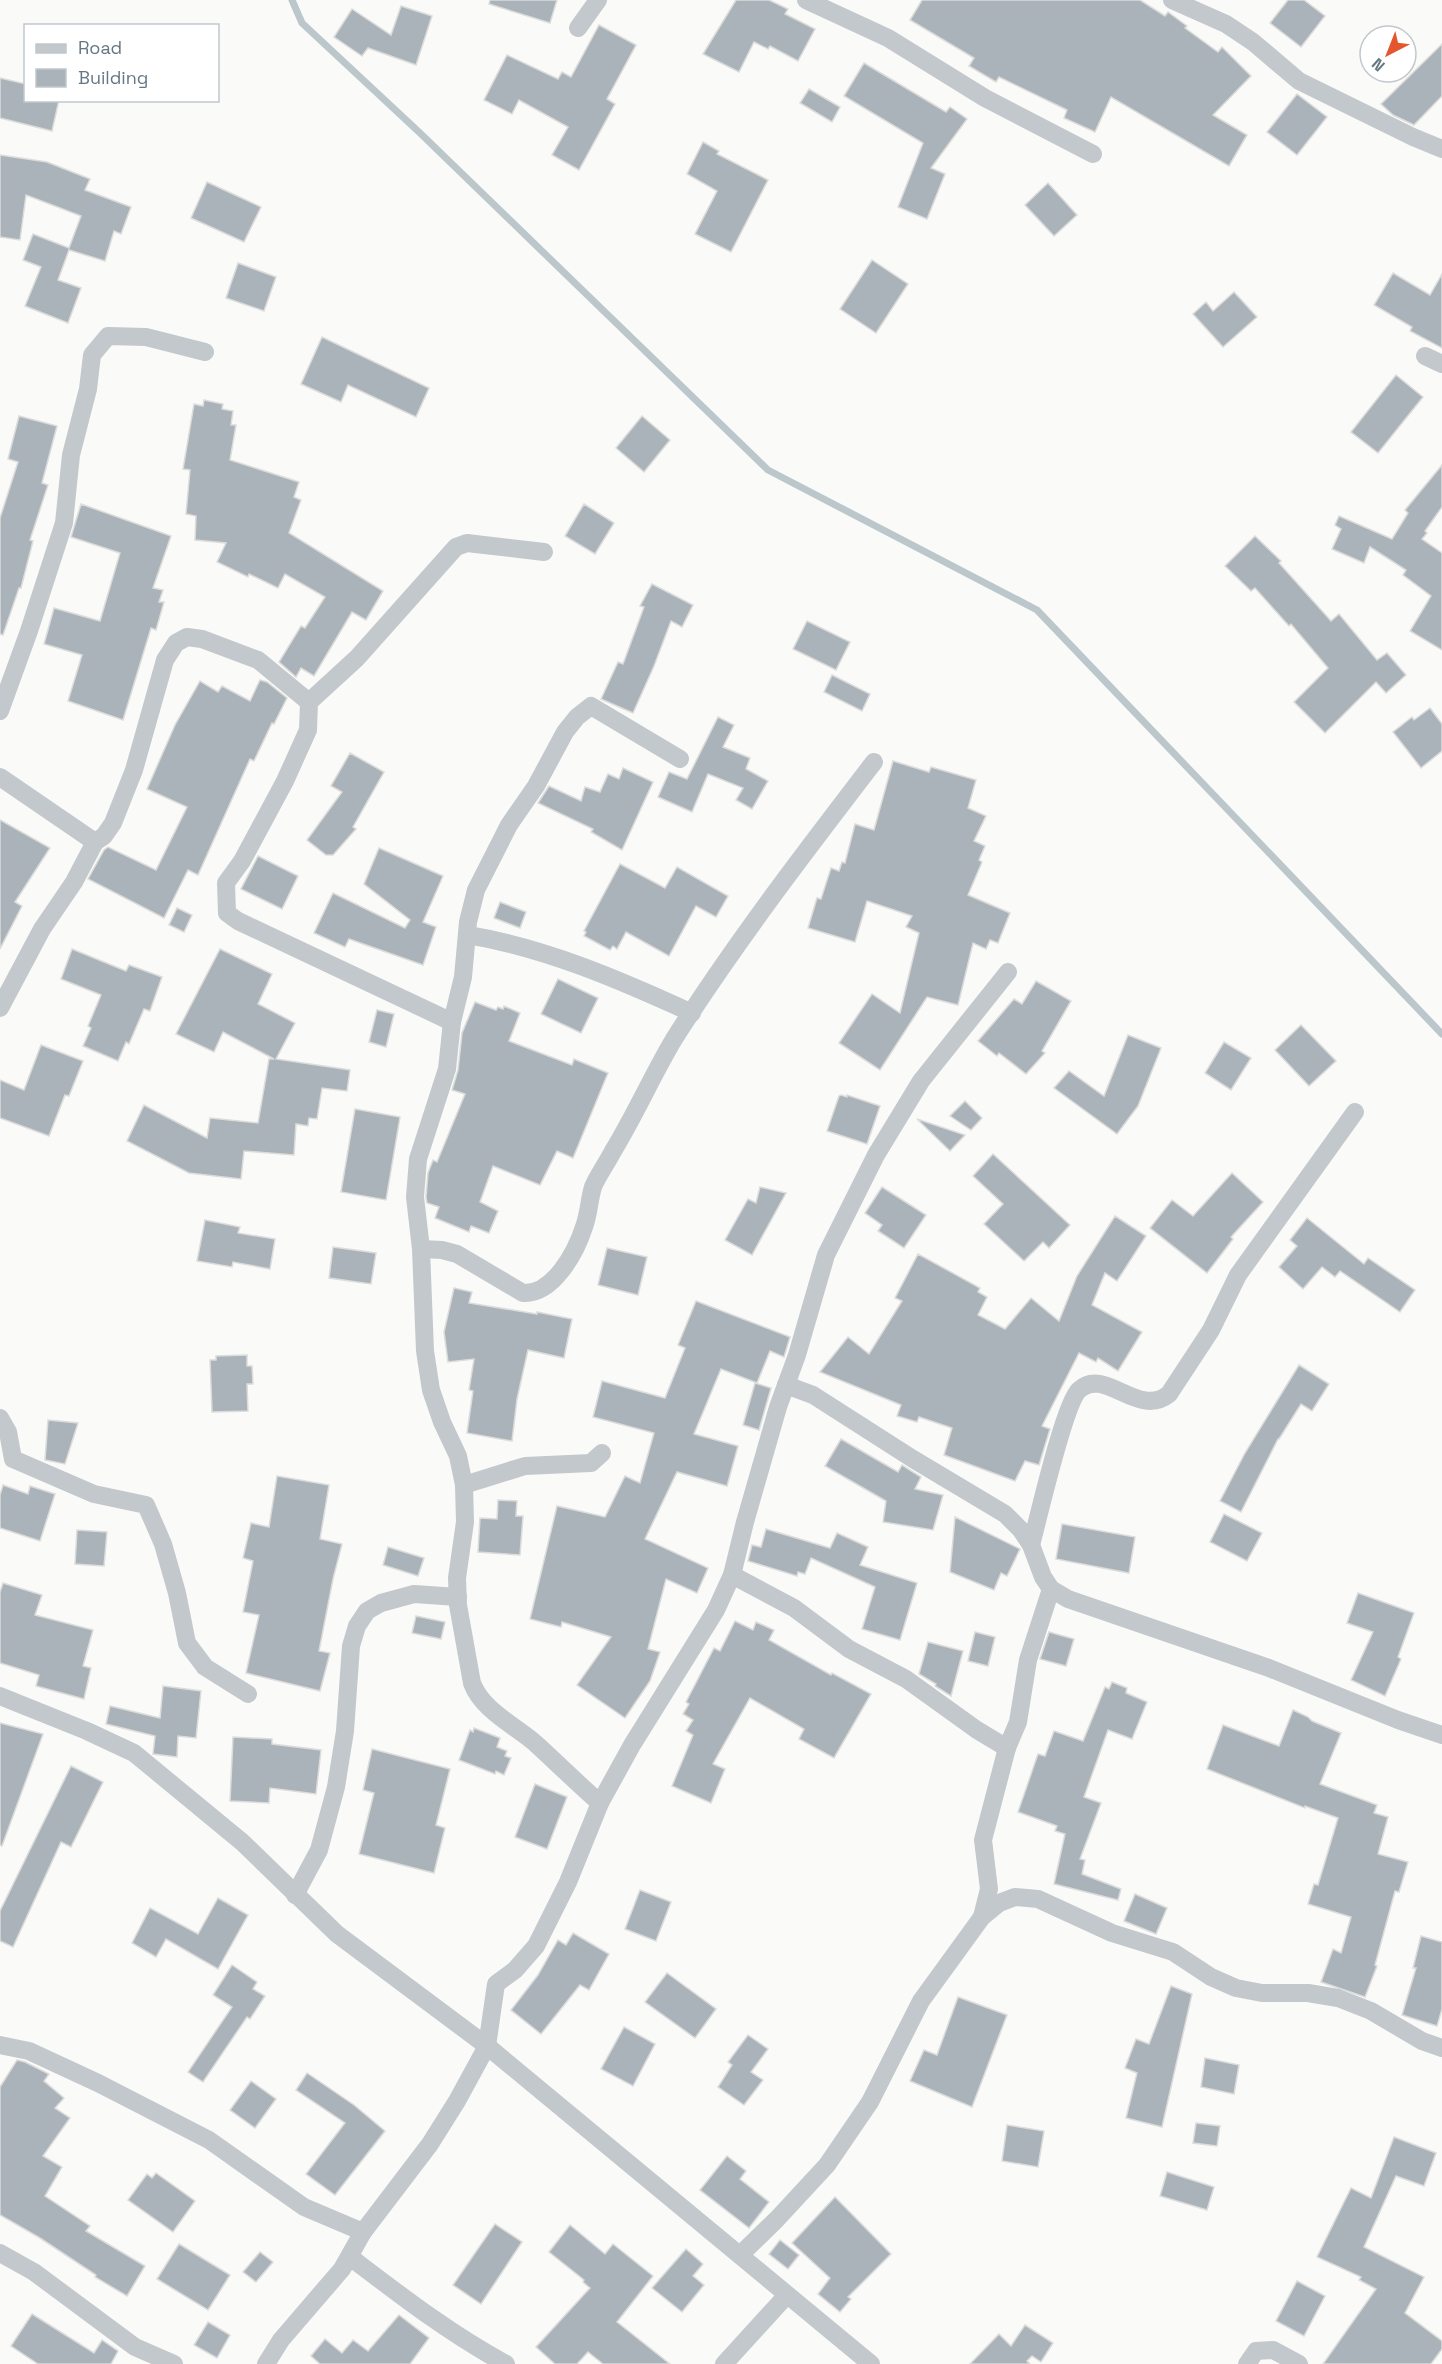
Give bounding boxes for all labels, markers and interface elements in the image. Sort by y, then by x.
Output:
legend [24,24,219,102]
north arrow [1358,24,1418,84]
text: Road [78,36,122,59]
text: N [1367,53,1389,76]
text: Building [78,66,148,89]

